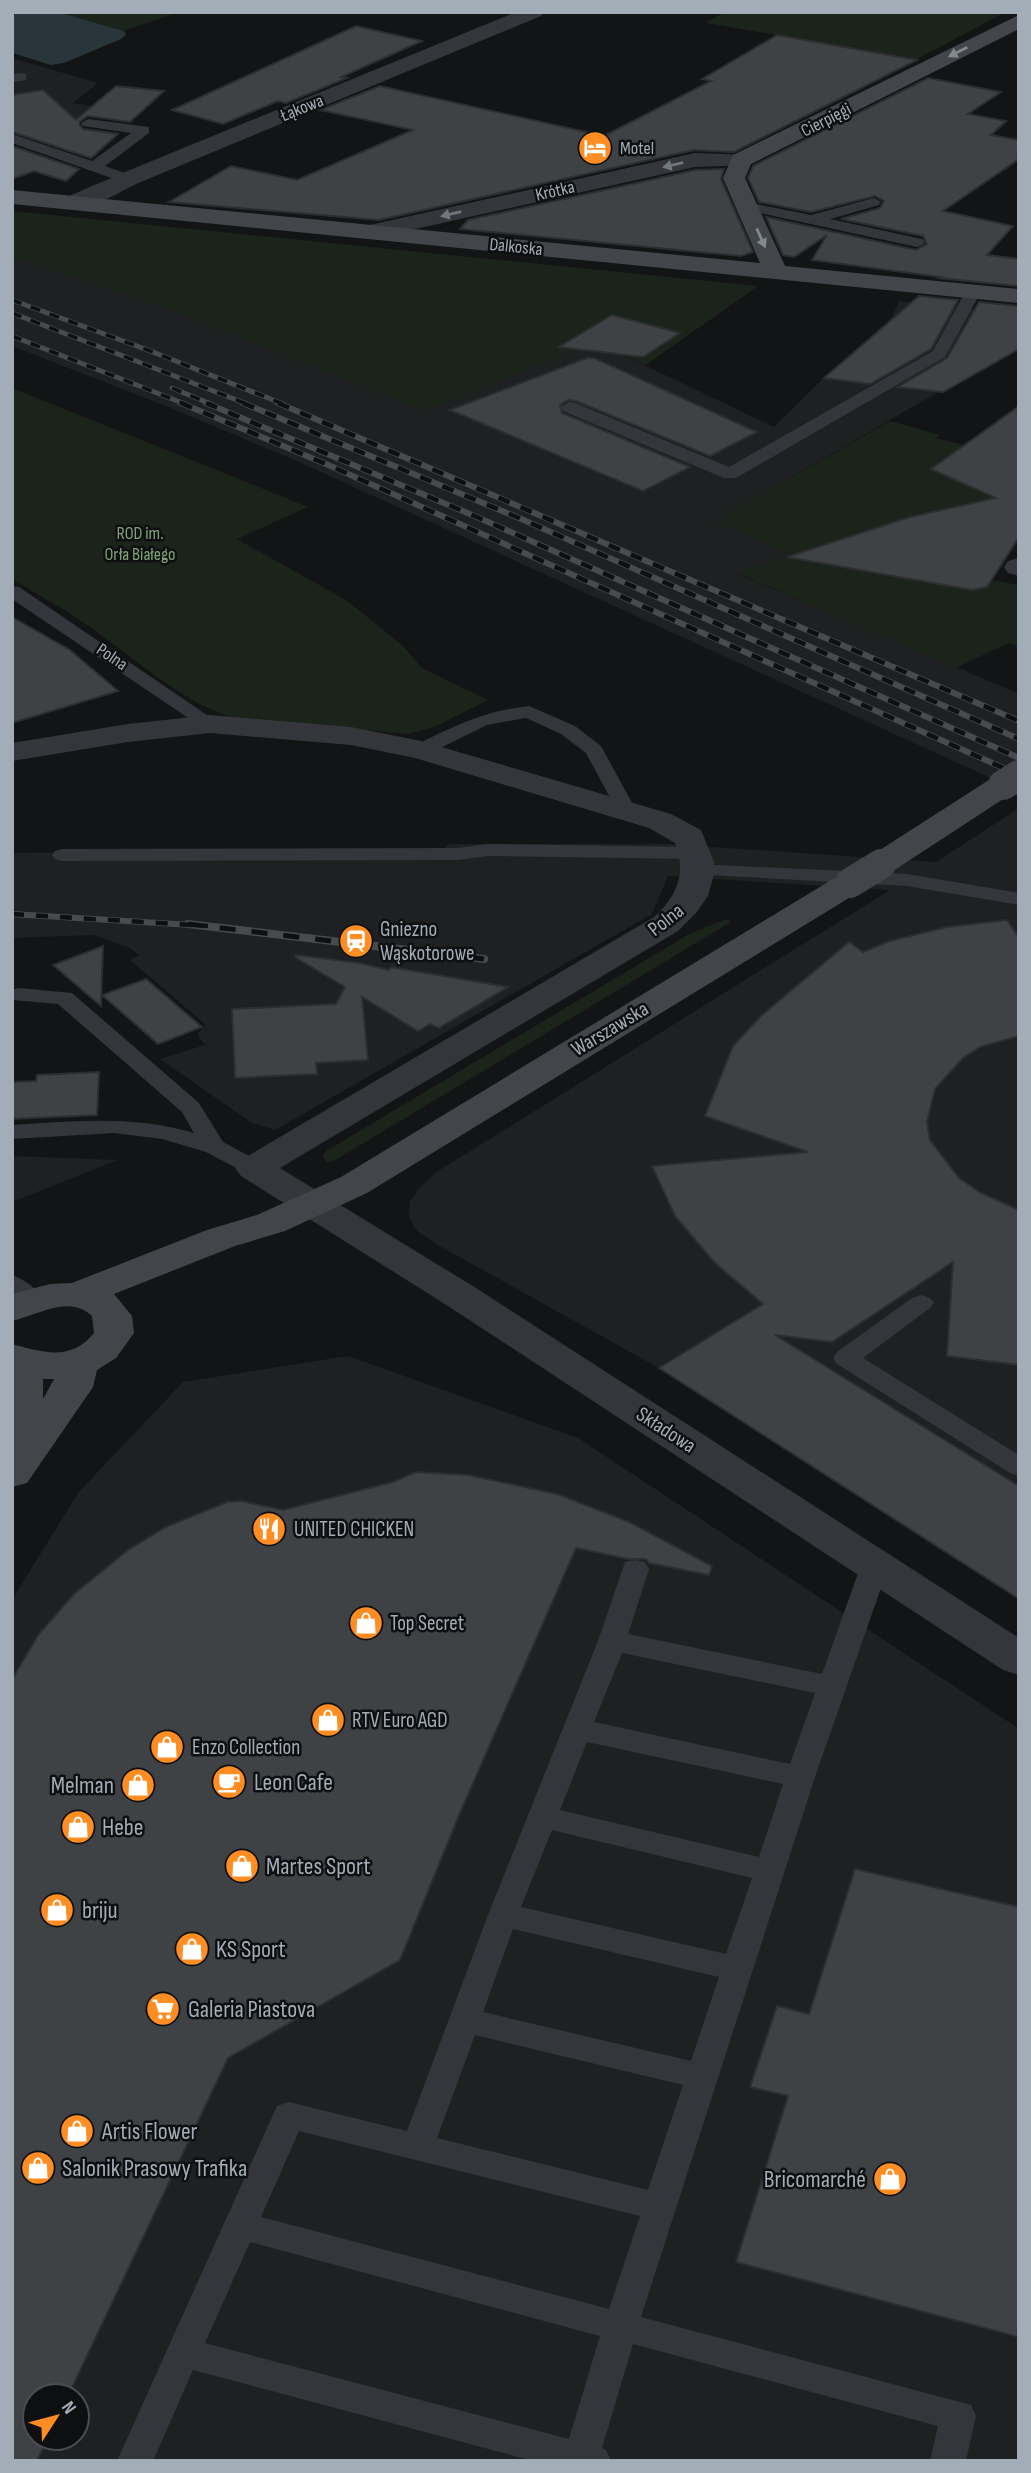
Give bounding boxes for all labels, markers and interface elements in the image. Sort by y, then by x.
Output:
one-way arrow [948,47,968,58]
street label: Łąkowa [277,90,327,126]
street label: Cierpięgi [798,99,854,141]
hotel icon: Motel [576,129,614,167]
place label: Motel [620,138,654,159]
one-way arrow [662,159,684,170]
street label: Krótka [533,176,577,206]
one-way arrow [440,209,462,220]
one-way arrow [755,228,767,248]
street label: Dalkoska [488,234,544,260]
park label: ROD im. Orła Białego [104,523,176,565]
street label: Polna [92,639,132,675]
street label: Polna [643,898,689,942]
place label: Gniezno Wąskotorowe [380,917,475,966]
station icon: Gniezno Wąskotorowe [337,922,375,960]
street label: Warszawska [567,996,653,1062]
street label: Składowa [632,1402,700,1458]
restaurant icon: UNITED CHICKEN [250,1510,288,1548]
place label: UNITED CHICKEN [294,1517,414,1542]
shop icon: Top Secret [347,1604,385,1642]
place label: Top Secret [390,1611,464,1636]
shop icon: RTV Euro AGD [309,1701,347,1739]
place label: RTV Euro AGD [352,1708,448,1733]
shop icon: Enzo Collection [148,1728,186,1766]
place label: Enzo Collection [192,1735,300,1760]
cafe icon: Leon Cafe [210,1763,248,1801]
shop icon: Melman [119,1766,157,1804]
place label: Leon Cafe [254,1768,333,1797]
place label: Melman [51,1771,114,1800]
shop icon: Hebe [59,1808,97,1846]
place label: Hebe [102,1813,143,1842]
shop icon: Martes Sport [223,1847,261,1885]
place label: Martes Sport [266,1852,371,1881]
shop icon: briju [38,1891,76,1929]
place label: briju [82,1896,118,1925]
shop icon: KS Sport [173,1930,211,1968]
place label: KS Sport [216,1935,286,1964]
supermarket icon: Galeria Piastova [144,1990,182,2028]
place label: Galeria Piastova [188,1995,315,2024]
shop icon: Artis Flower [58,2112,96,2150]
place label: Artis Flower [101,2117,198,2146]
shop icon: Salonik Prasowy Trafika [19,2149,57,2187]
place label: Salonik Prasowy Trafika [62,2154,247,2183]
shop icon: Bricomarché [871,2160,909,2198]
place label: Bricomarché [764,2165,866,2194]
north arrow [21,2382,91,2452]
text: N [56,2397,81,2419]

